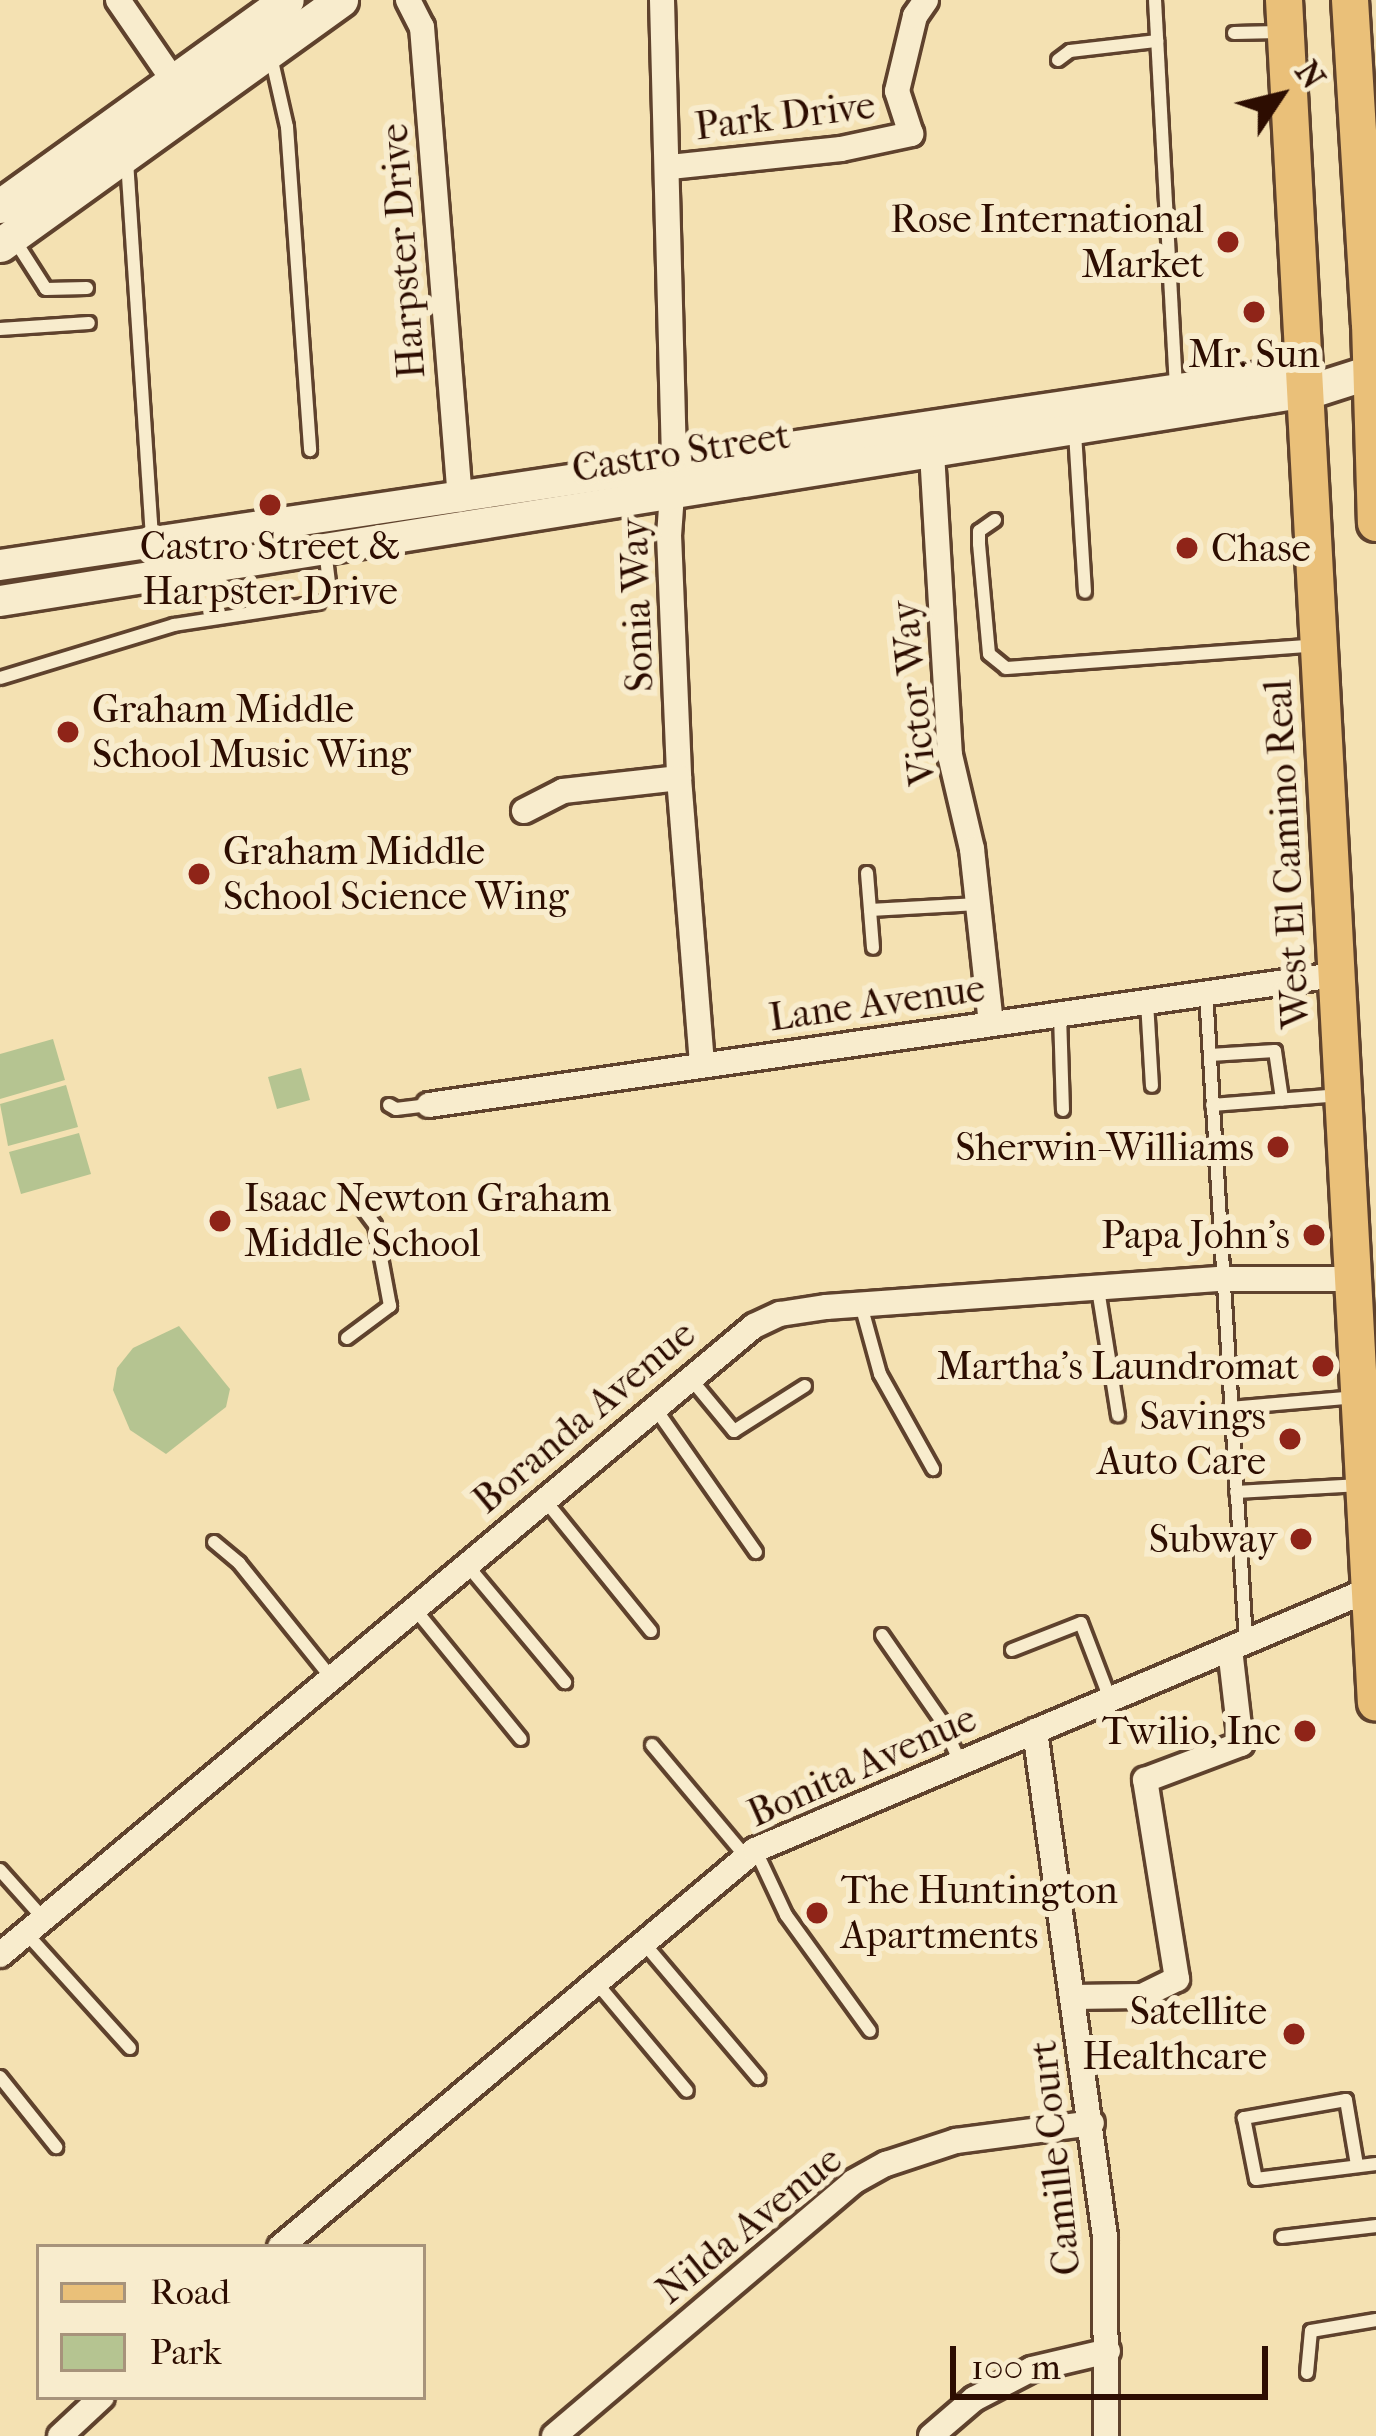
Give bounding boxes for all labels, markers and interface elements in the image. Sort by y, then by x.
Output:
north arrow [1220,36,1340,156]
text: N [1287,54,1333,97]
street label: Park Drive [692,82,878,150]
street label: Harpster Drive [371,122,435,380]
place label: Rose International Market [890,197,1204,288]
marker: Rose International Market [1215,229,1241,255]
marker: Mr. Sun [1241,299,1267,325]
place label: Mr. Sun [1188,331,1320,377]
street label: Castro Street [569,412,793,492]
marker: Castro Street & Harpster Drive [257,492,283,518]
street label: Sonia Way [611,517,663,693]
place label: Castro Street & Harpster Drive [140,524,400,615]
place label: Chase [1211,525,1311,571]
marker: Chase [1174,535,1200,561]
street label: Victor Way [881,598,947,788]
street label: West El Camino Real [1254,678,1320,1030]
place label: Graham Middle School Music Wing [92,687,411,778]
marker: Graham Middle School Music Wing [55,719,81,745]
place label: Graham Middle School Science Wing [223,829,569,920]
marker: Graham Middle School Science Wing [186,861,212,887]
street label: Lane Avenue [766,965,988,1041]
place label: Sherwin-Williams [955,1124,1254,1170]
marker: Sherwin-Williams [1265,1134,1291,1160]
place label: Isaac Newton Graham Middle School [244,1176,611,1267]
marker: Isaac Newton Graham Middle School [207,1208,233,1234]
place label: Papa John's [1101,1212,1290,1258]
marker: Papa John's [1301,1222,1327,1248]
street label: Boranda Avenue [463,1311,705,1523]
place label: Martha's Laundromat [936,1343,1299,1389]
marker: Martha's Laundromat [1310,1353,1336,1379]
place label: Savings Auto Care [1097,1394,1266,1485]
marker: Savings Auto Care [1277,1426,1303,1452]
place label: Subway [1149,1516,1277,1562]
marker: Subway [1288,1526,1314,1552]
street label: Bonita Avenue [741,1695,983,1837]
place label: Twilio, Inc [1102,1708,1281,1754]
marker: Twilio, Inc [1292,1718,1318,1744]
place label: The Huntington Apartments [841,1868,1118,1959]
marker: The Huntington Apartments [804,1900,830,1926]
place label: Satellite Healthcare [1082,1989,1267,2080]
marker: Satellite Healthcare [1278,2018,1310,2050]
street label: Camille Court [1019,2038,1091,2278]
street label: Nilda Avenue [647,2136,851,2314]
legend [36,2244,426,2400]
text: Road [150,2271,230,2313]
scale bar [956,2322,1274,2396]
text: Park [150,2331,222,2373]
text: 100 m [971,2346,1061,2388]

